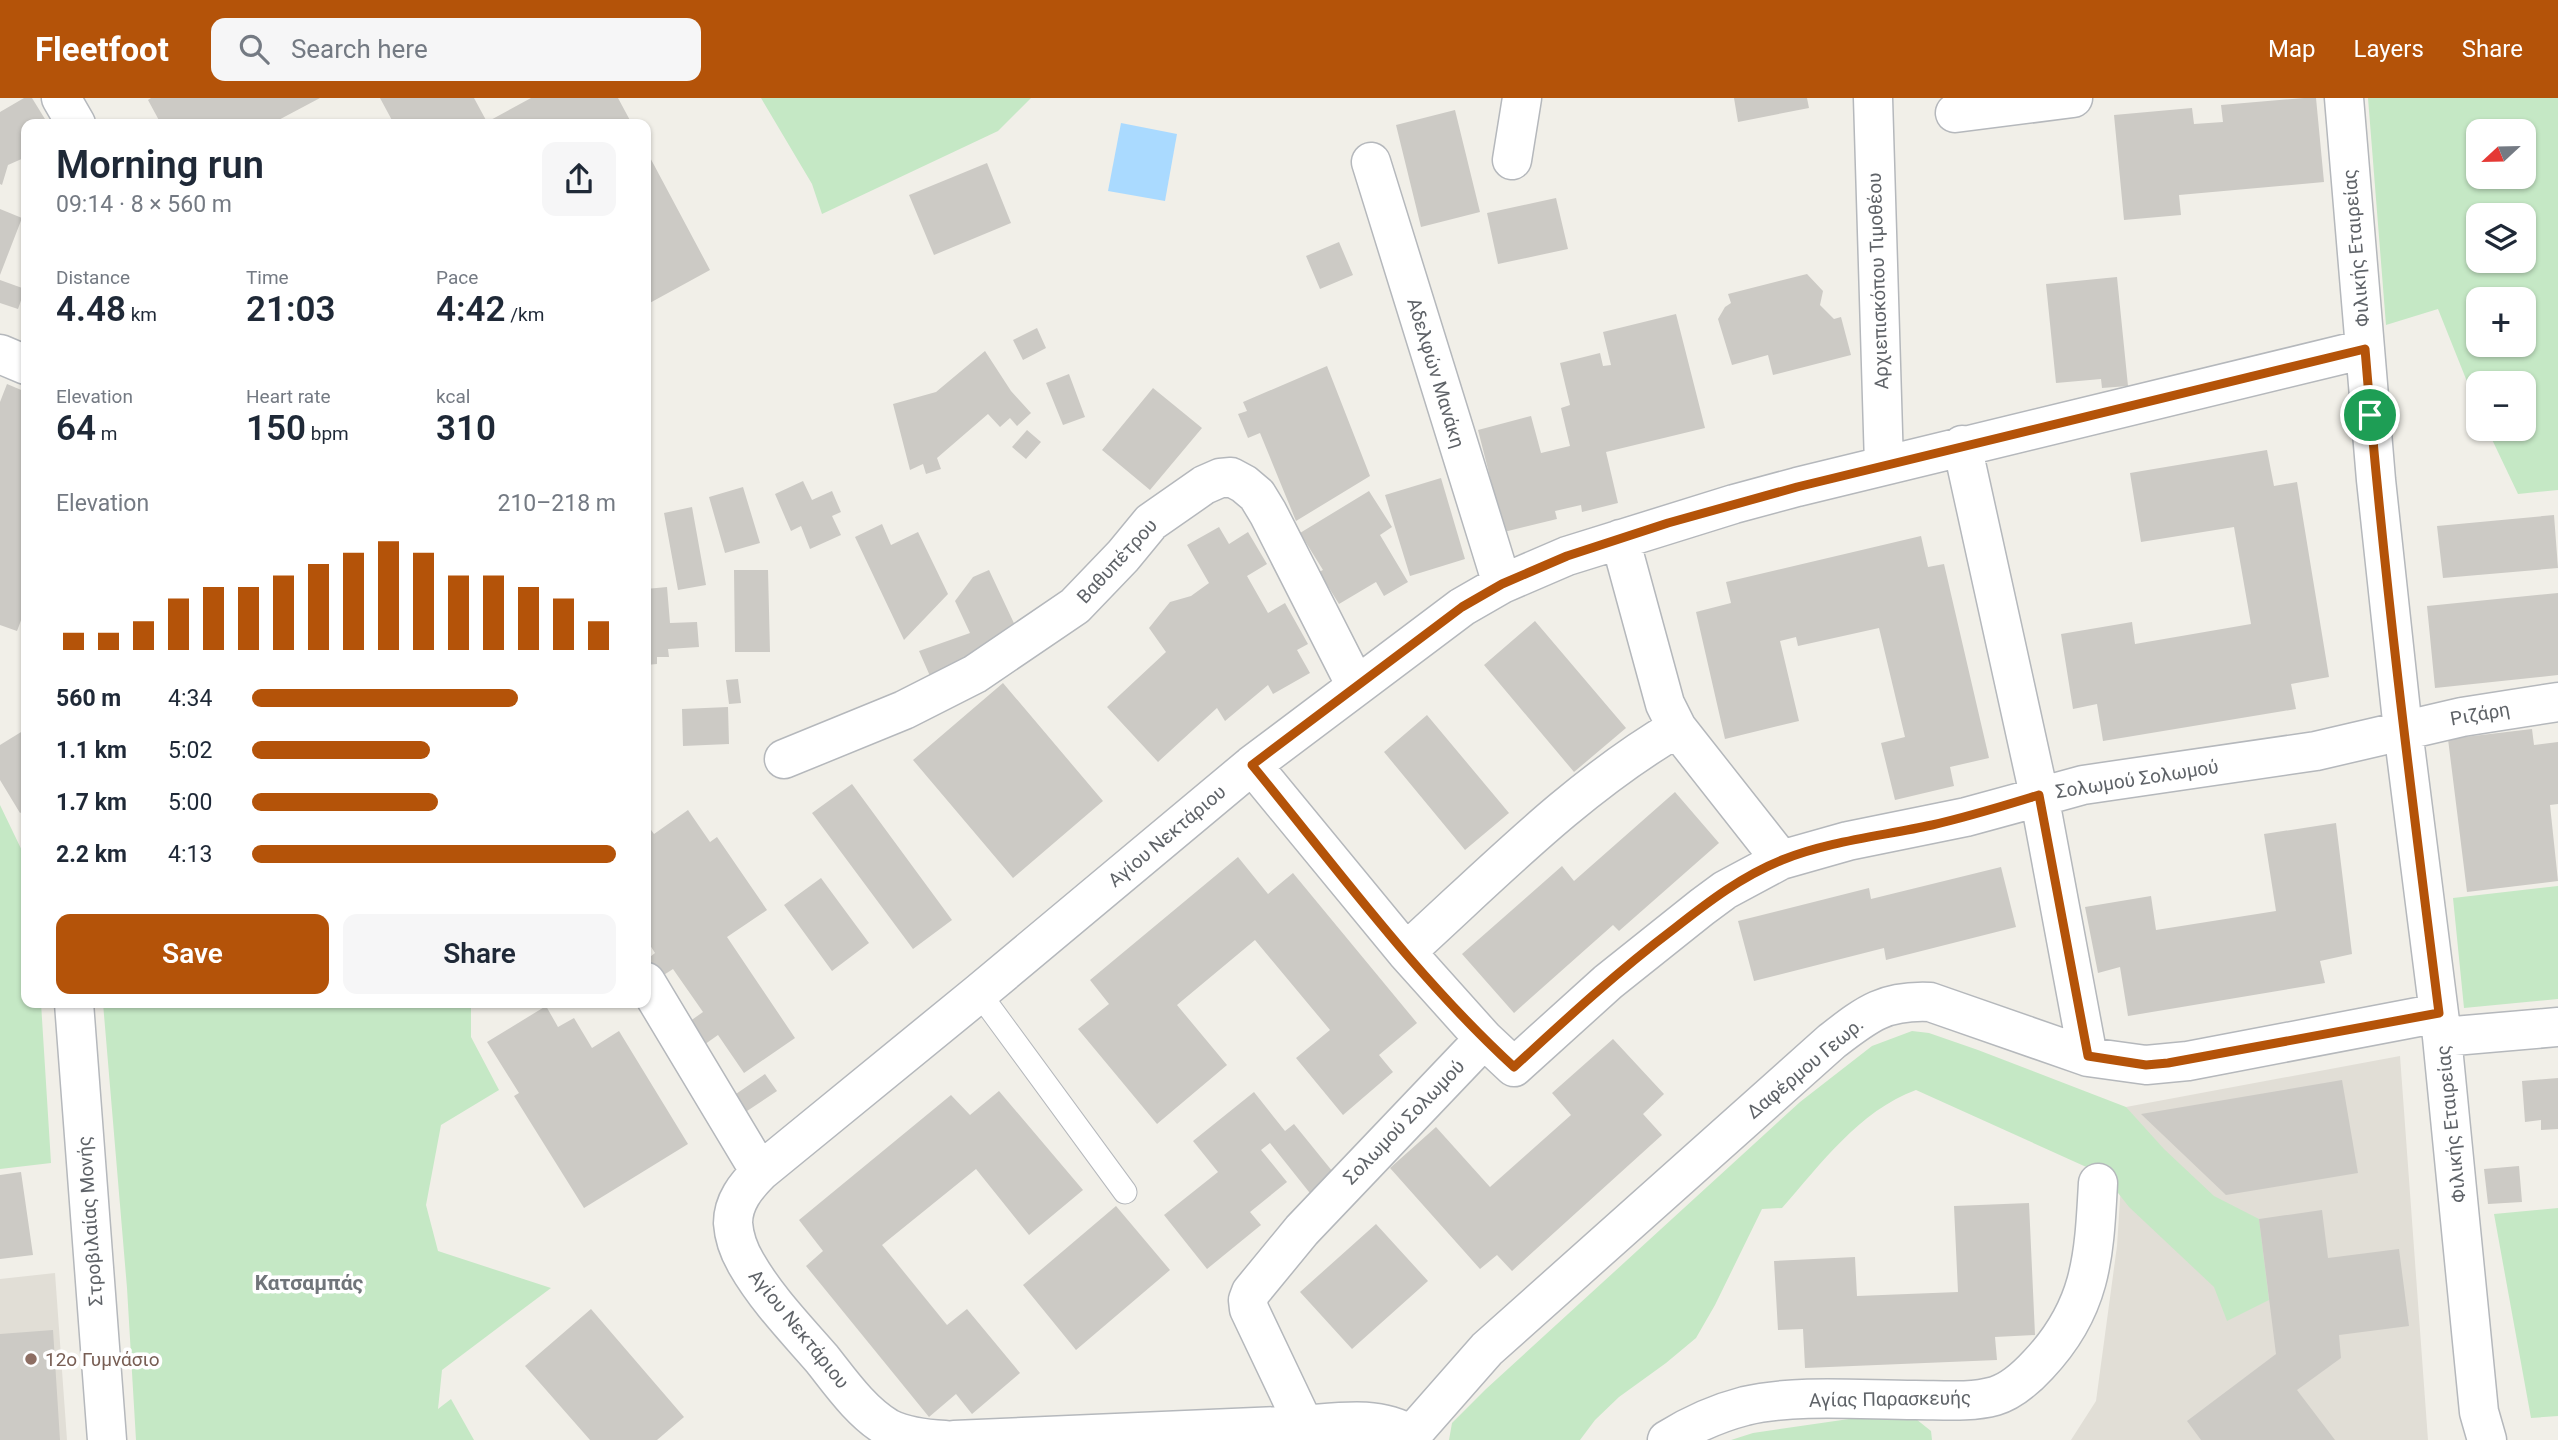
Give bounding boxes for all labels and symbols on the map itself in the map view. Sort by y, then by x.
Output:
north arrow [2466,119,2536,189]
street label: Φιλικής Εταιρείας [2338,168,2374,328]
street label: Αρχιεπισκόπου Τιμοθέου [1863,172,1893,390]
street label: Αδελφών Μανάκη [1402,295,1470,451]
pin [2340,385,2400,445]
street label: Βαθυπέτρου [1072,514,1162,608]
street label: Ριζάρη [2448,697,2512,731]
street label: Σολωμού Σολωμού [2054,755,2220,803]
street label: Αγίου Νεκτάριου [1103,780,1231,892]
street label: Δαφέρμου Γεωρ. [1742,1013,1868,1123]
street label: Φιλικής Εταιρείας [2431,1044,2471,1204]
street label: Σολωμού Σολωμού [1339,1055,1469,1189]
street label: Στροβιλαίας Μονής [73,1135,107,1307]
street label: Αγίου Νεκτάριου [744,1265,854,1393]
district label: Κατσαμπάς [255,1271,364,1295]
place label: 12o Γυμνάσιο [45,1348,160,1371]
marker: 12o Γυμνάσιο [23,1351,39,1367]
street label: Αγίας Παρασκευής [1809,1386,1971,1412]

